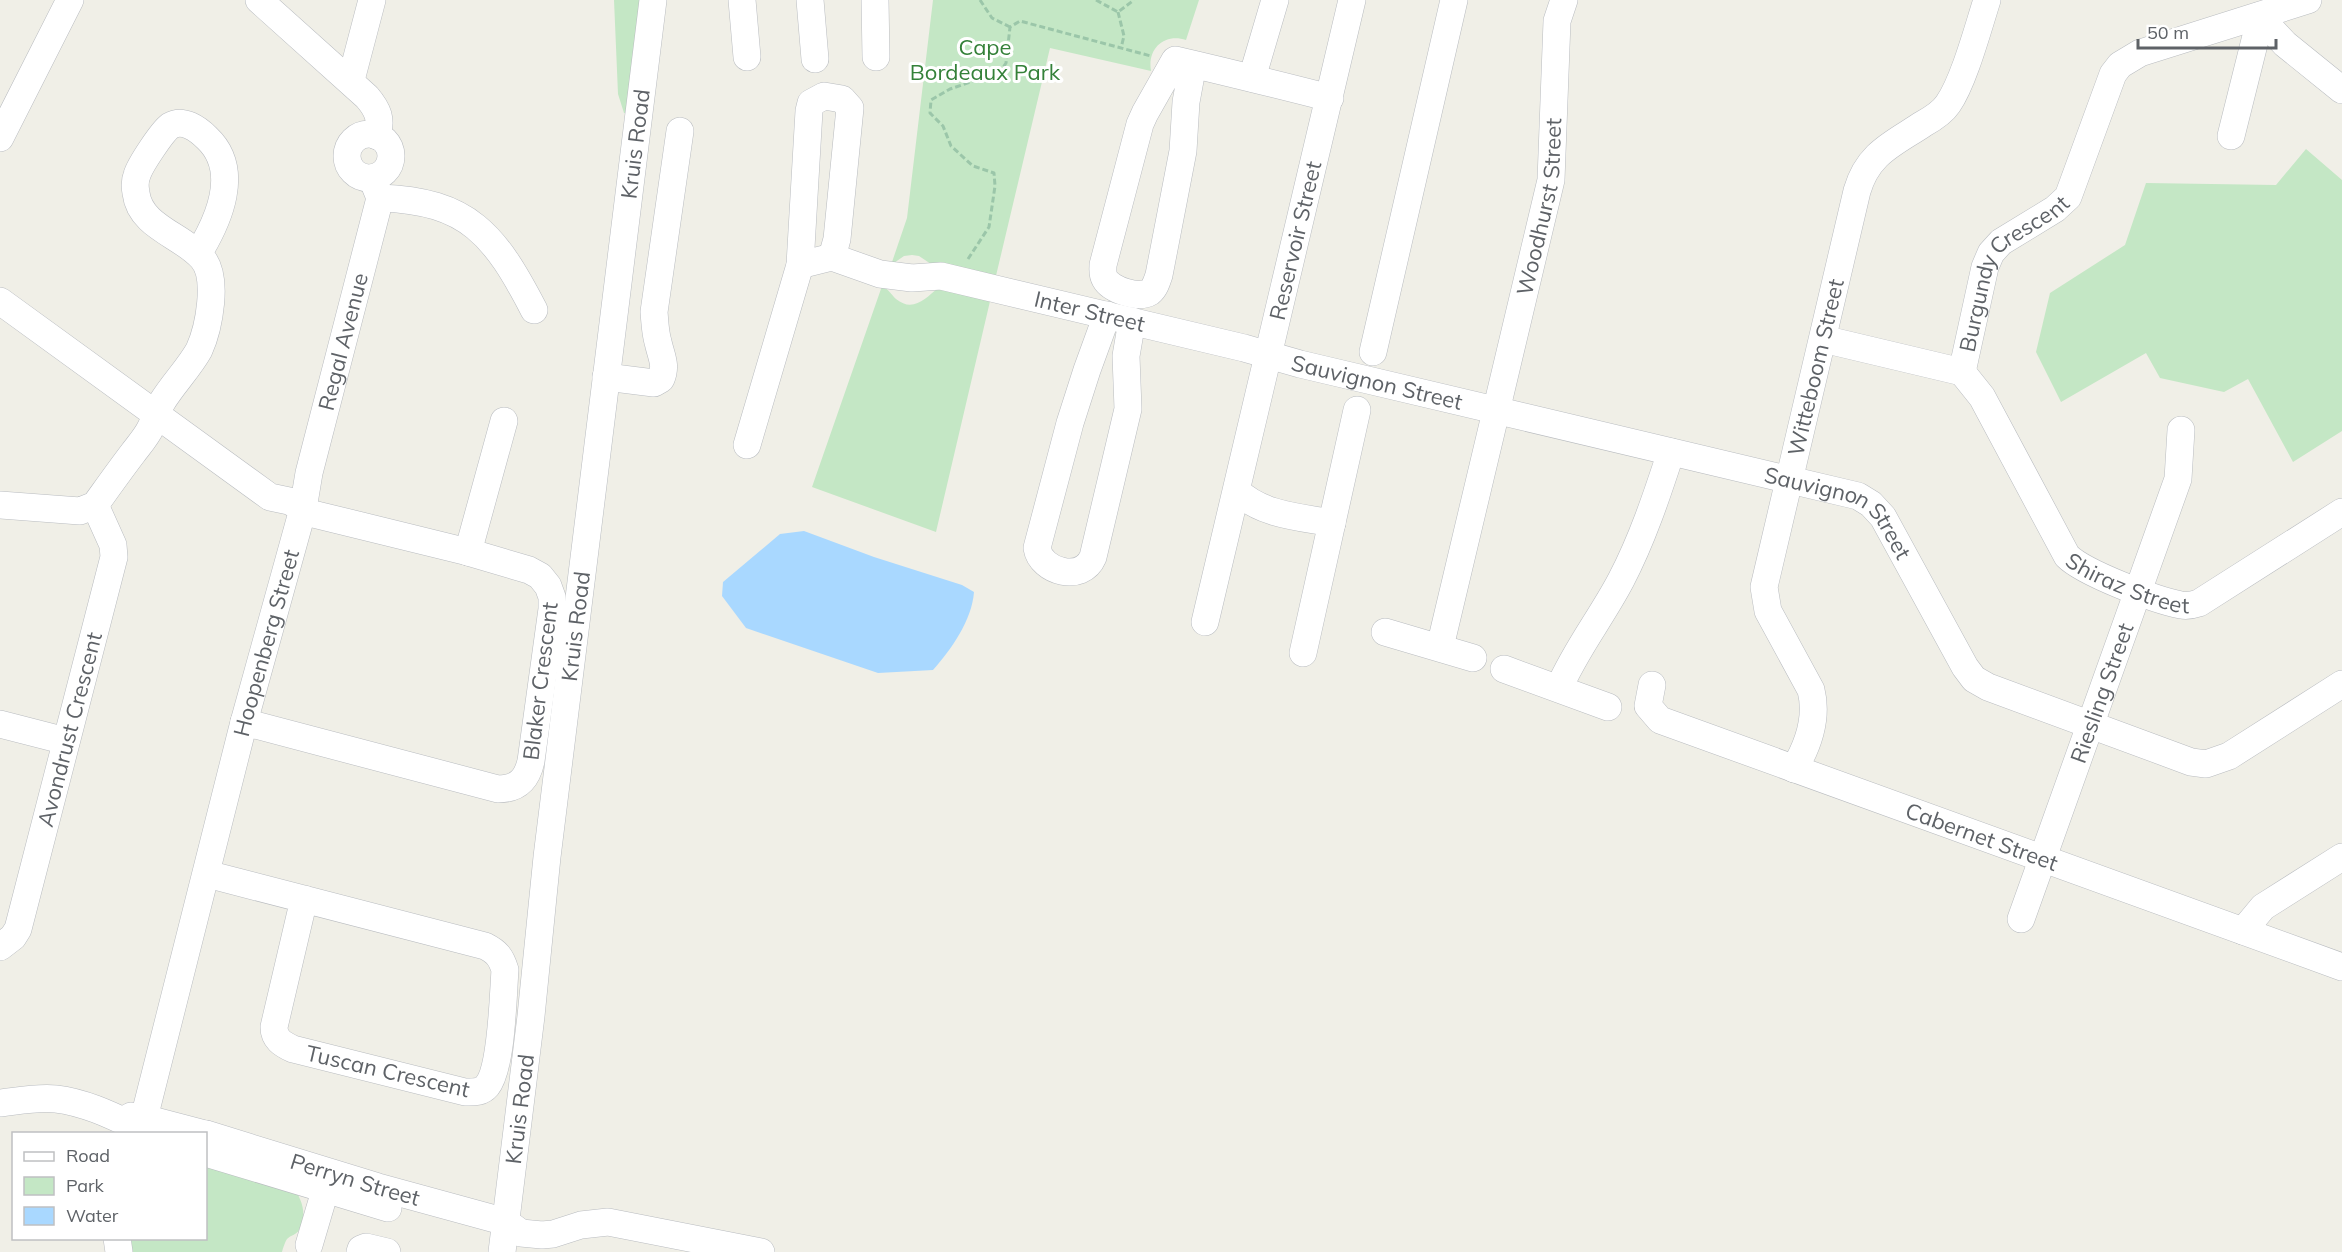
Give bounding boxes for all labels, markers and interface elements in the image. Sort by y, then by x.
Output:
scale bar [2138,12,2276,50]
text: 50 m [2147,21,2189,44]
park label: Cape Bordeaux Park [910,33,1061,86]
street label: Kruis Road [615,87,656,201]
street label: Woodhurst Street [1510,117,1567,298]
street label: Reservoir Street [1263,158,1328,323]
street label: Burgundy Crescent [1953,189,2075,354]
street label: Regal Avenue [312,270,374,414]
street label: Witteboom Street [1781,276,1850,459]
street label: Inter Street [1032,285,1148,338]
street label: Sauvignon Street [1288,348,1466,416]
street label: Sauvignon Street [1762,460,1918,564]
street label: Hoopenberg Street [227,546,305,739]
street label: Shiraz Street [2060,546,2190,619]
street label: Kruis Road [555,570,596,683]
street label: Blaker Crescent [516,600,564,762]
street label: Riesling Street [2064,619,2140,767]
street label: Avondrust Crescent [31,629,108,830]
street label: Cabernet Street [1902,796,2062,877]
street label: Tuscan Crescent [304,1039,473,1103]
street label: Kruis Road [499,1053,540,1166]
legend [12,1132,207,1240]
text: Road [66,1144,110,1167]
street label: Perryn Street [287,1147,423,1212]
text: Park [66,1174,105,1197]
text: Water [66,1204,119,1227]

